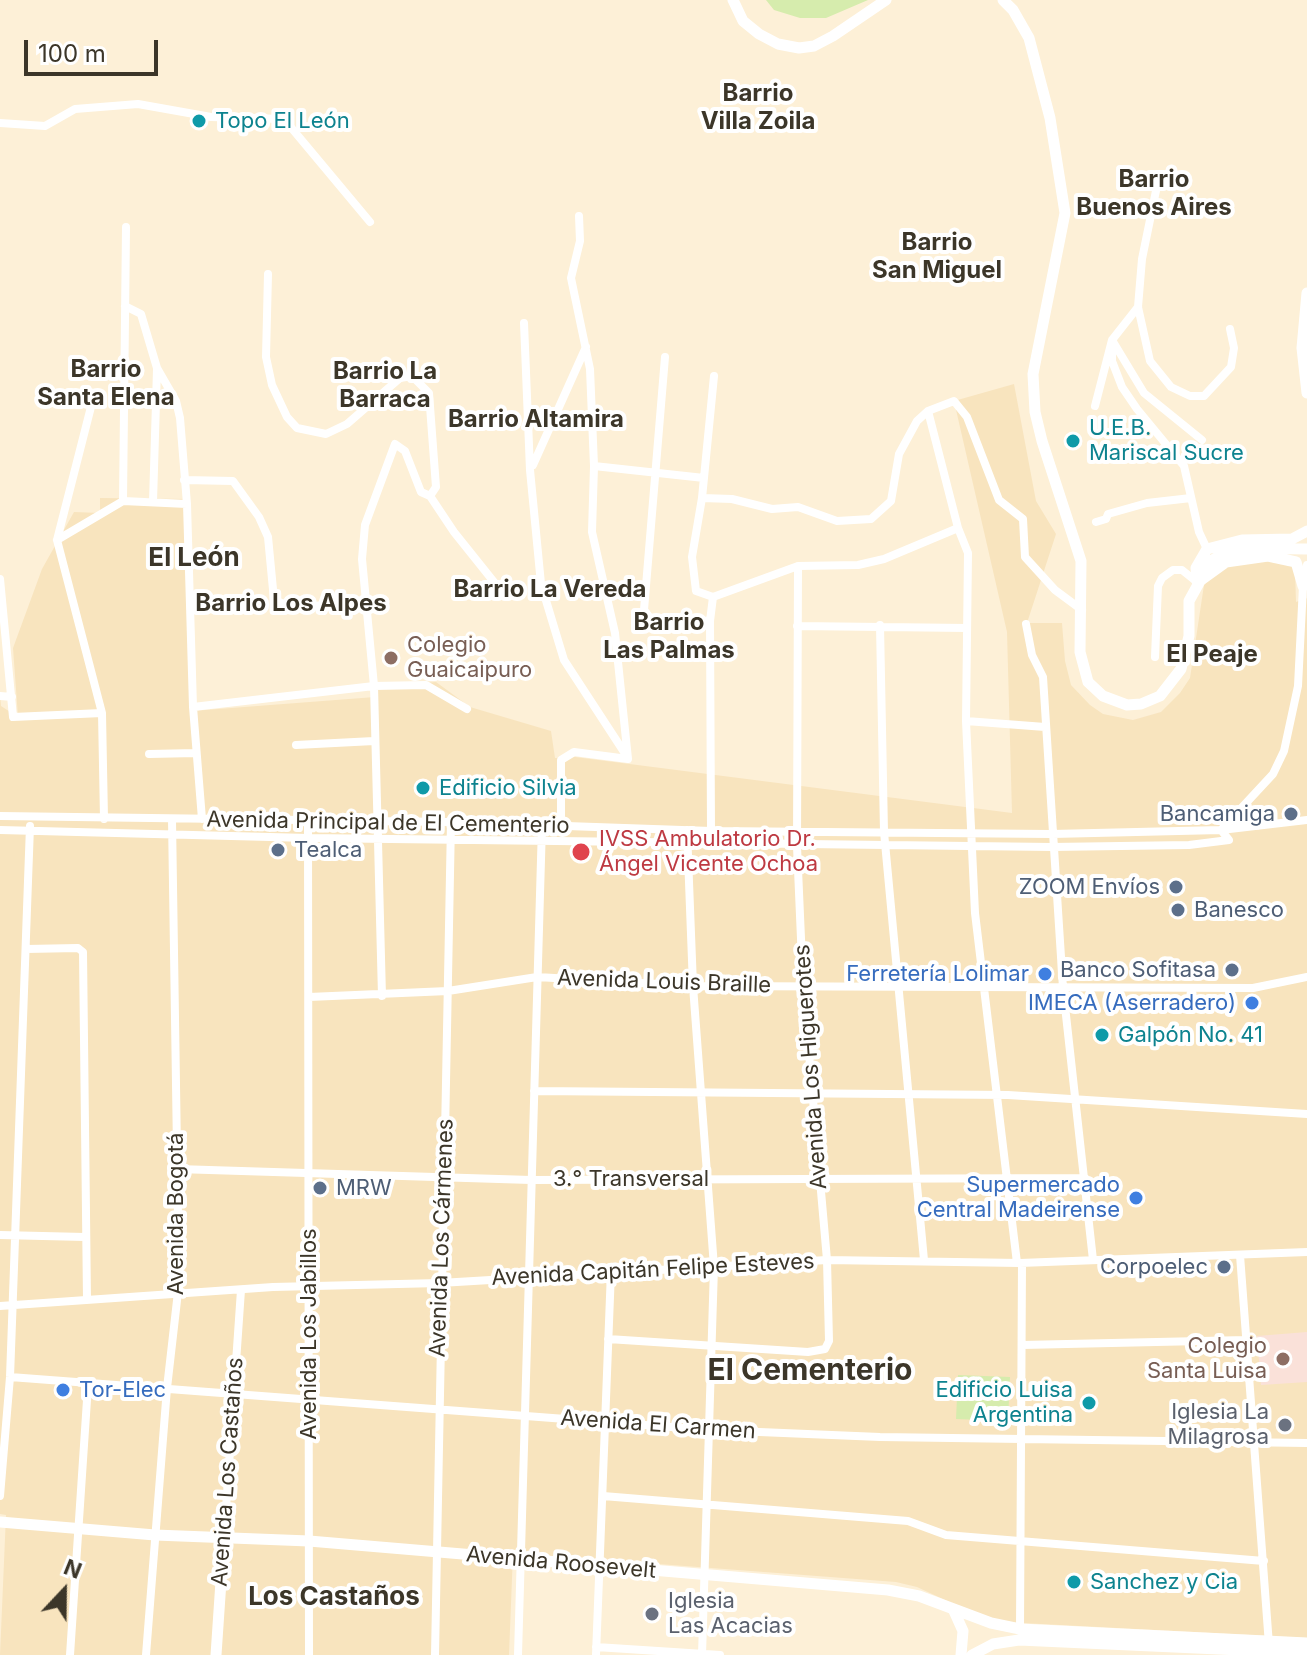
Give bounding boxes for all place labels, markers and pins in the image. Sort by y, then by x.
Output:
place label: Topo El León [215,108,350,134]
marker: Topo El León [190,112,208,130]
place label: U.E.B. Mariscal Sucre [1089,415,1244,466]
marker: U.E.B. Mariscal Sucre [1064,432,1082,450]
place label: Colegio Guaicaipuro [407,632,532,684]
marker: Colegio Guaicaipuro [382,649,400,667]
place label: Edificio Silvia [439,775,577,801]
marker: Edificio Silvia [414,779,432,797]
place label: Bancamiga [1160,801,1275,827]
marker: Bancamiga [1282,805,1300,823]
place label: IVSS Ambulatorio Dr. Ángel Vicente Ochoa [599,826,818,878]
place label: Tealca [294,837,362,863]
marker: Tealca [269,841,287,859]
marker: IVSS Ambulatorio Dr. Ángel Vicente Ochoa [570,841,592,863]
place label: ZOOM Envíos [1019,874,1160,900]
marker: ZOOM Envíos [1167,878,1185,896]
place label: Banesco [1194,897,1284,923]
marker: Banesco [1169,901,1187,919]
place label: Banco Sofitasa [1060,957,1216,983]
place label: Ferretería Lolimar [846,961,1029,987]
marker: Banco Sofitasa [1223,961,1241,979]
marker: Ferretería Lolimar [1036,965,1054,983]
place label: IMECA (Aserradero) [1028,990,1236,1016]
marker: IMECA (Aserradero) [1243,994,1261,1012]
place label: Galpón No. 41 [1118,1022,1263,1048]
marker: Galpón No. 41 [1093,1026,1111,1044]
place label: Supermercado Central Madeirense [917,1172,1120,1224]
place label: MRW [336,1175,392,1201]
marker: MRW [311,1179,329,1197]
marker: Supermercado Central Madeirense [1127,1189,1145,1207]
place label: Corpoelec [1100,1254,1208,1280]
marker: Corpoelec [1215,1258,1233,1276]
place label: Colegio Santa Luisa [1147,1333,1267,1384]
marker: Colegio Santa Luisa [1274,1350,1292,1368]
place label: Tor-Elec [79,1377,166,1403]
place label: Edificio Luisa Argentina [935,1377,1073,1428]
marker: Tor-Elec [54,1381,72,1399]
marker: Edificio Luisa Argentina [1080,1394,1098,1412]
place label: Iglesia La Milagrosa [1168,1399,1269,1450]
marker: Iglesia La Milagrosa [1276,1416,1294,1434]
place label: Sanchez y Cia [1090,1569,1238,1595]
marker: Sanchez y Cia [1065,1573,1083,1591]
place label: Iglesia Las Acacias [668,1588,793,1640]
marker: Iglesia Las Acacias [643,1605,661,1623]

